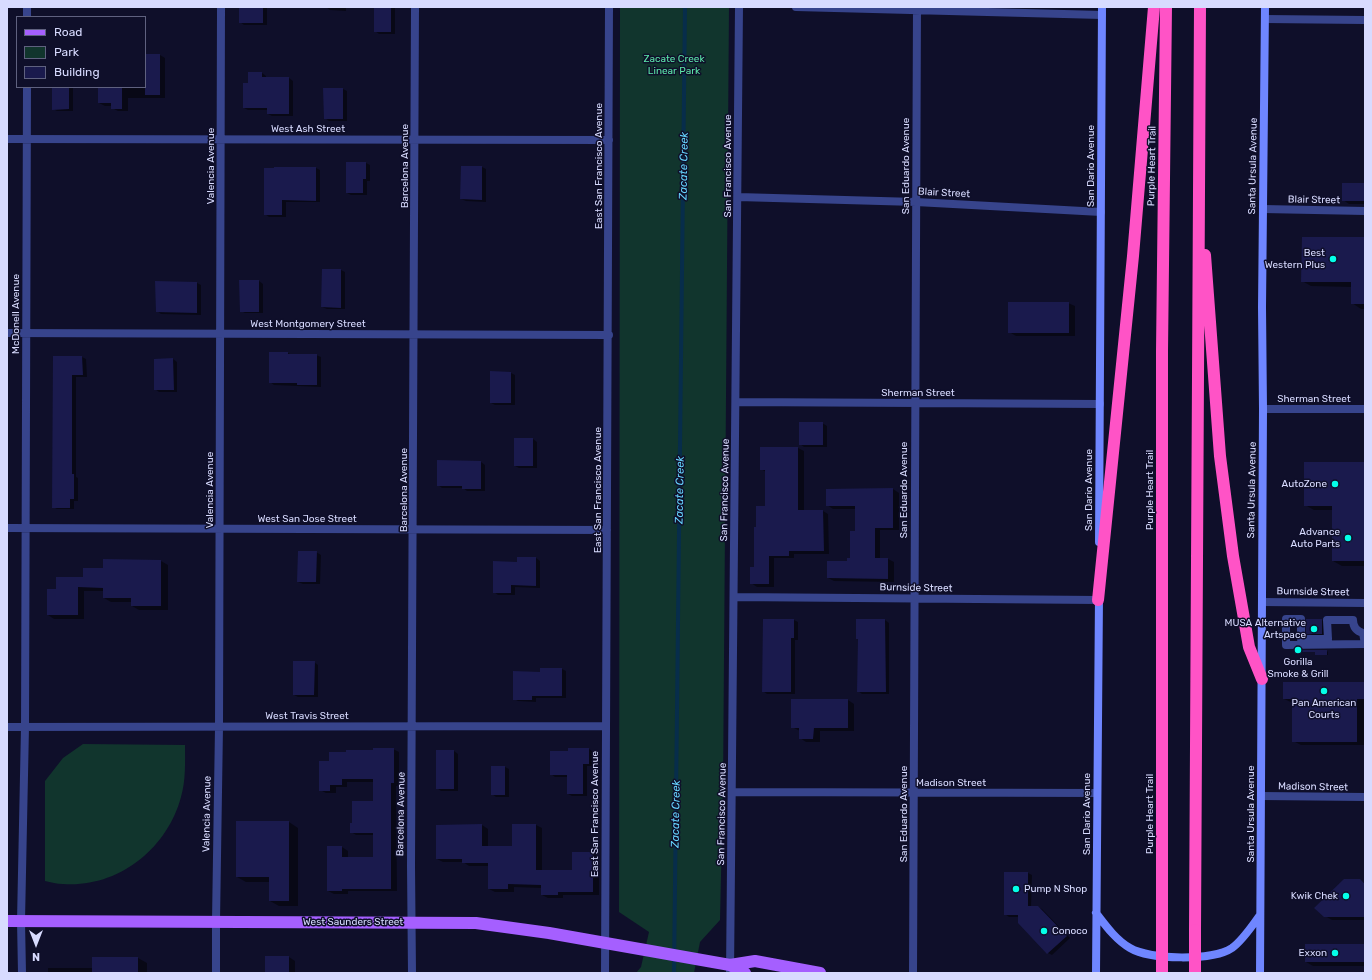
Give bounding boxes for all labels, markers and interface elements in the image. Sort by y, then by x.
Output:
legend [16,16,146,88]
text: Road [54,25,82,39]
text: Park [54,45,79,59]
park label: Zacate Creek Linear Park [643,53,705,76]
text: Building [54,65,100,79]
street label: East San Francisco Avenue [593,103,605,229]
street label: San Francisco Avenue [722,114,734,218]
street label: Santa Ursula Avenue [1246,117,1260,215]
street label: San Eduardo Avenue [900,118,912,214]
street label: West Ash Street [271,123,345,135]
street label: Barcelona Avenue [399,124,411,208]
street label: San Dario Avenue [1085,125,1097,207]
street label: Purple Heart Trail [1145,126,1159,206]
street label: Valencia Avenue [205,128,217,204]
water label: Zacate Creek [677,132,691,200]
street label: Blair Street [918,186,970,200]
street label: Blair Street [1288,194,1340,206]
place label: Best Western Plus [1265,247,1325,270]
marker: Best Western Plus [1328,254,1338,264]
street label: McDonell Avenue [10,274,22,354]
street label: West Montgomery Street [250,318,366,330]
street label: Sherman Street [881,387,955,399]
street label: Sherman Street [1277,393,1351,405]
street label: East San Francisco Avenue [592,427,604,553]
street label: San Francisco Avenue [718,438,732,542]
street label: Santa Ursula Avenue [1245,441,1259,539]
street label: San Eduardo Avenue [898,442,910,538]
street label: Barcelona Avenue [398,448,410,532]
street label: San Dario Avenue [1083,449,1095,531]
street label: Purple Heart Trail [1144,450,1156,530]
street label: Valencia Avenue [204,452,216,528]
water label: Zacate Creek [673,456,687,524]
place label: AutoZone [1282,478,1327,490]
marker: AutoZone [1330,479,1340,489]
street label: West San Jose Street [257,513,357,525]
place label: Advance Auto Parts [1291,526,1340,550]
marker: Advance Auto Parts [1343,533,1353,543]
street label: Burnside Street [879,581,953,595]
street label: Burnside Street [1276,585,1350,599]
place label: MUSA Alternative Artspace [1225,617,1306,640]
marker: MUSA Alternative Artspace [1309,624,1319,634]
marker: Gorilla Smoke & Grill [1293,645,1303,655]
place label: Gorilla Smoke & Grill [1267,656,1329,680]
marker: Pan American Courts [1319,686,1329,696]
place label: Pan American Courts [1292,697,1356,720]
street label: West Travis Street [265,710,349,722]
street label: East San Francisco Avenue [589,751,601,877]
street label: San Francisco Avenue [715,762,729,866]
street label: San Eduardo Avenue [898,766,910,862]
street label: Santa Ursula Avenue [1245,766,1257,862]
street label: Barcelona Avenue [394,772,408,856]
street label: San Dario Avenue [1081,773,1093,855]
street label: Purple Heart Trail [1144,774,1156,854]
street label: Valencia Avenue [200,776,214,852]
street label: Madison Street [916,777,986,789]
water label: Zacate Creek [669,780,683,848]
street label: Madison Street [1278,780,1348,794]
place label: Pump N Shop [1024,883,1087,895]
marker: Pump N Shop [1011,884,1021,894]
place label: Kwik Chek [1291,890,1338,902]
marker: Kwik Chek [1341,891,1351,901]
street label: West Saunders Street [303,916,403,928]
north arrow [16,924,56,964]
place label: Conoco [1052,925,1087,937]
marker: Conoco [1039,926,1049,936]
place label: Exxon [1299,947,1327,959]
marker: Exxon [1330,948,1340,958]
text: N [32,950,40,963]

